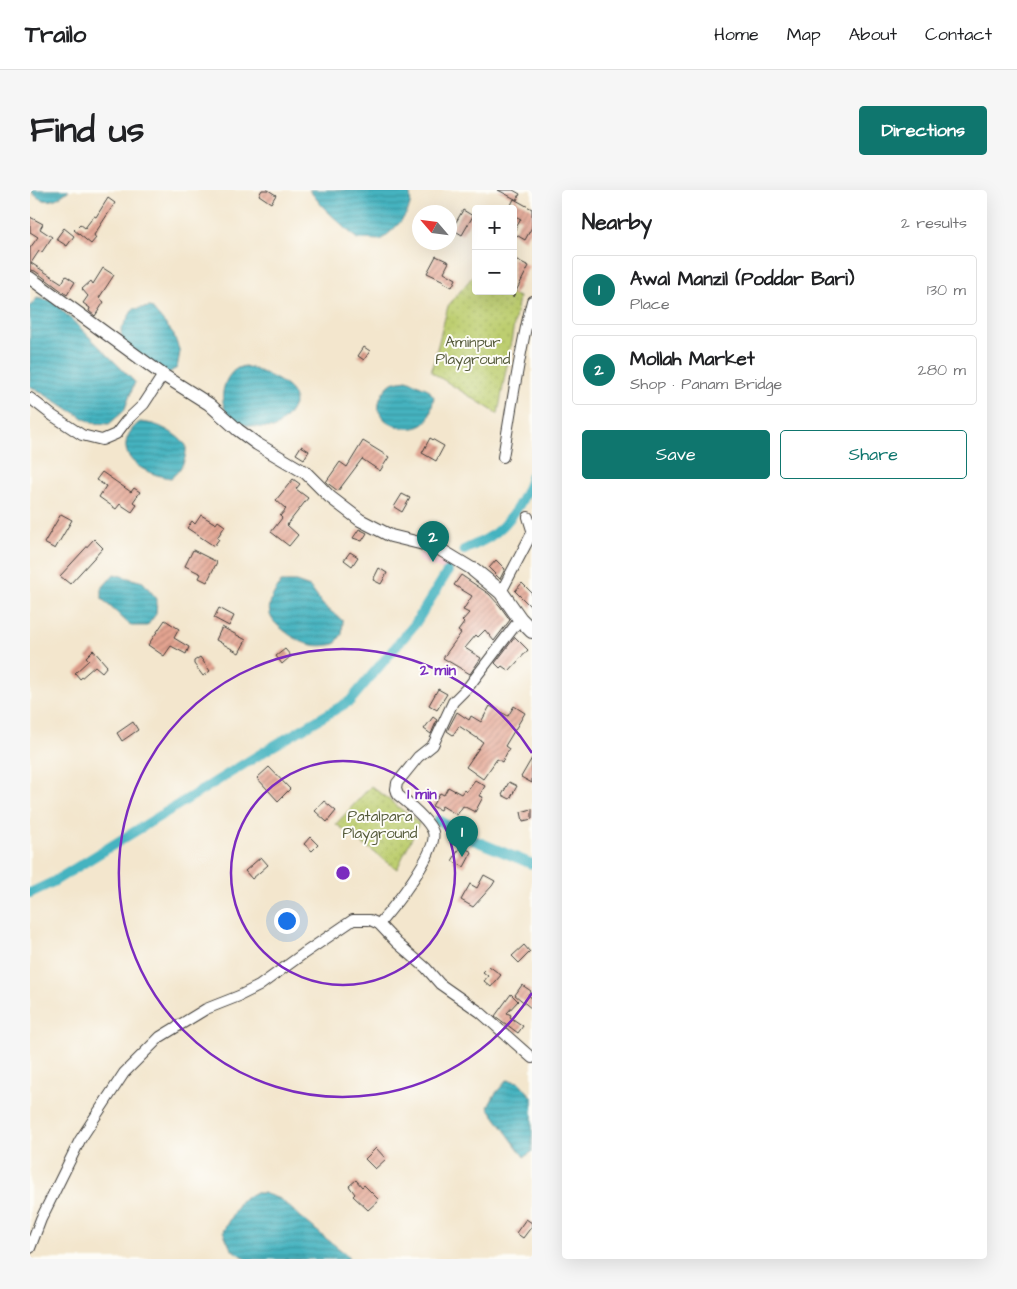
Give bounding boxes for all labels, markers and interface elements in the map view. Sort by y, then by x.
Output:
text: Trailo [25,18,86,52]
text: Home [714,22,759,47]
text: Map [787,22,821,47]
text: About [849,22,897,47]
text: Contact [925,22,992,47]
text: Find us [30,106,144,155]
button: Directions [859,106,987,155]
north arrow [412,205,457,250]
map controls [472,205,517,295]
button: + [472,205,517,250]
text: Nearby [582,208,652,237]
text: 2 results [901,212,967,234]
button: − [472,250,517,295]
text: Awal Manzil (Poddar Bari) [630,266,854,293]
text: 1 [598,279,600,301]
text: 130 m [927,279,966,301]
text: Place [630,293,670,315]
park label: Aminpur Playground [435,332,511,371]
text: Mollah Market [630,346,755,373]
text: 2 [594,359,604,381]
text: 280 m [918,359,966,381]
text: Shop · Panam Bridge [630,373,782,395]
button: Save [582,430,770,479]
button: Share [780,430,967,479]
pin: 2 [417,521,449,562]
text: 2 min [419,660,457,681]
text: 1 min [407,784,437,805]
park label: Patalpara Playground [342,806,418,845]
pin: 1 [446,816,478,857]
centre of rings [334,864,352,882]
your location [274,908,300,934]

